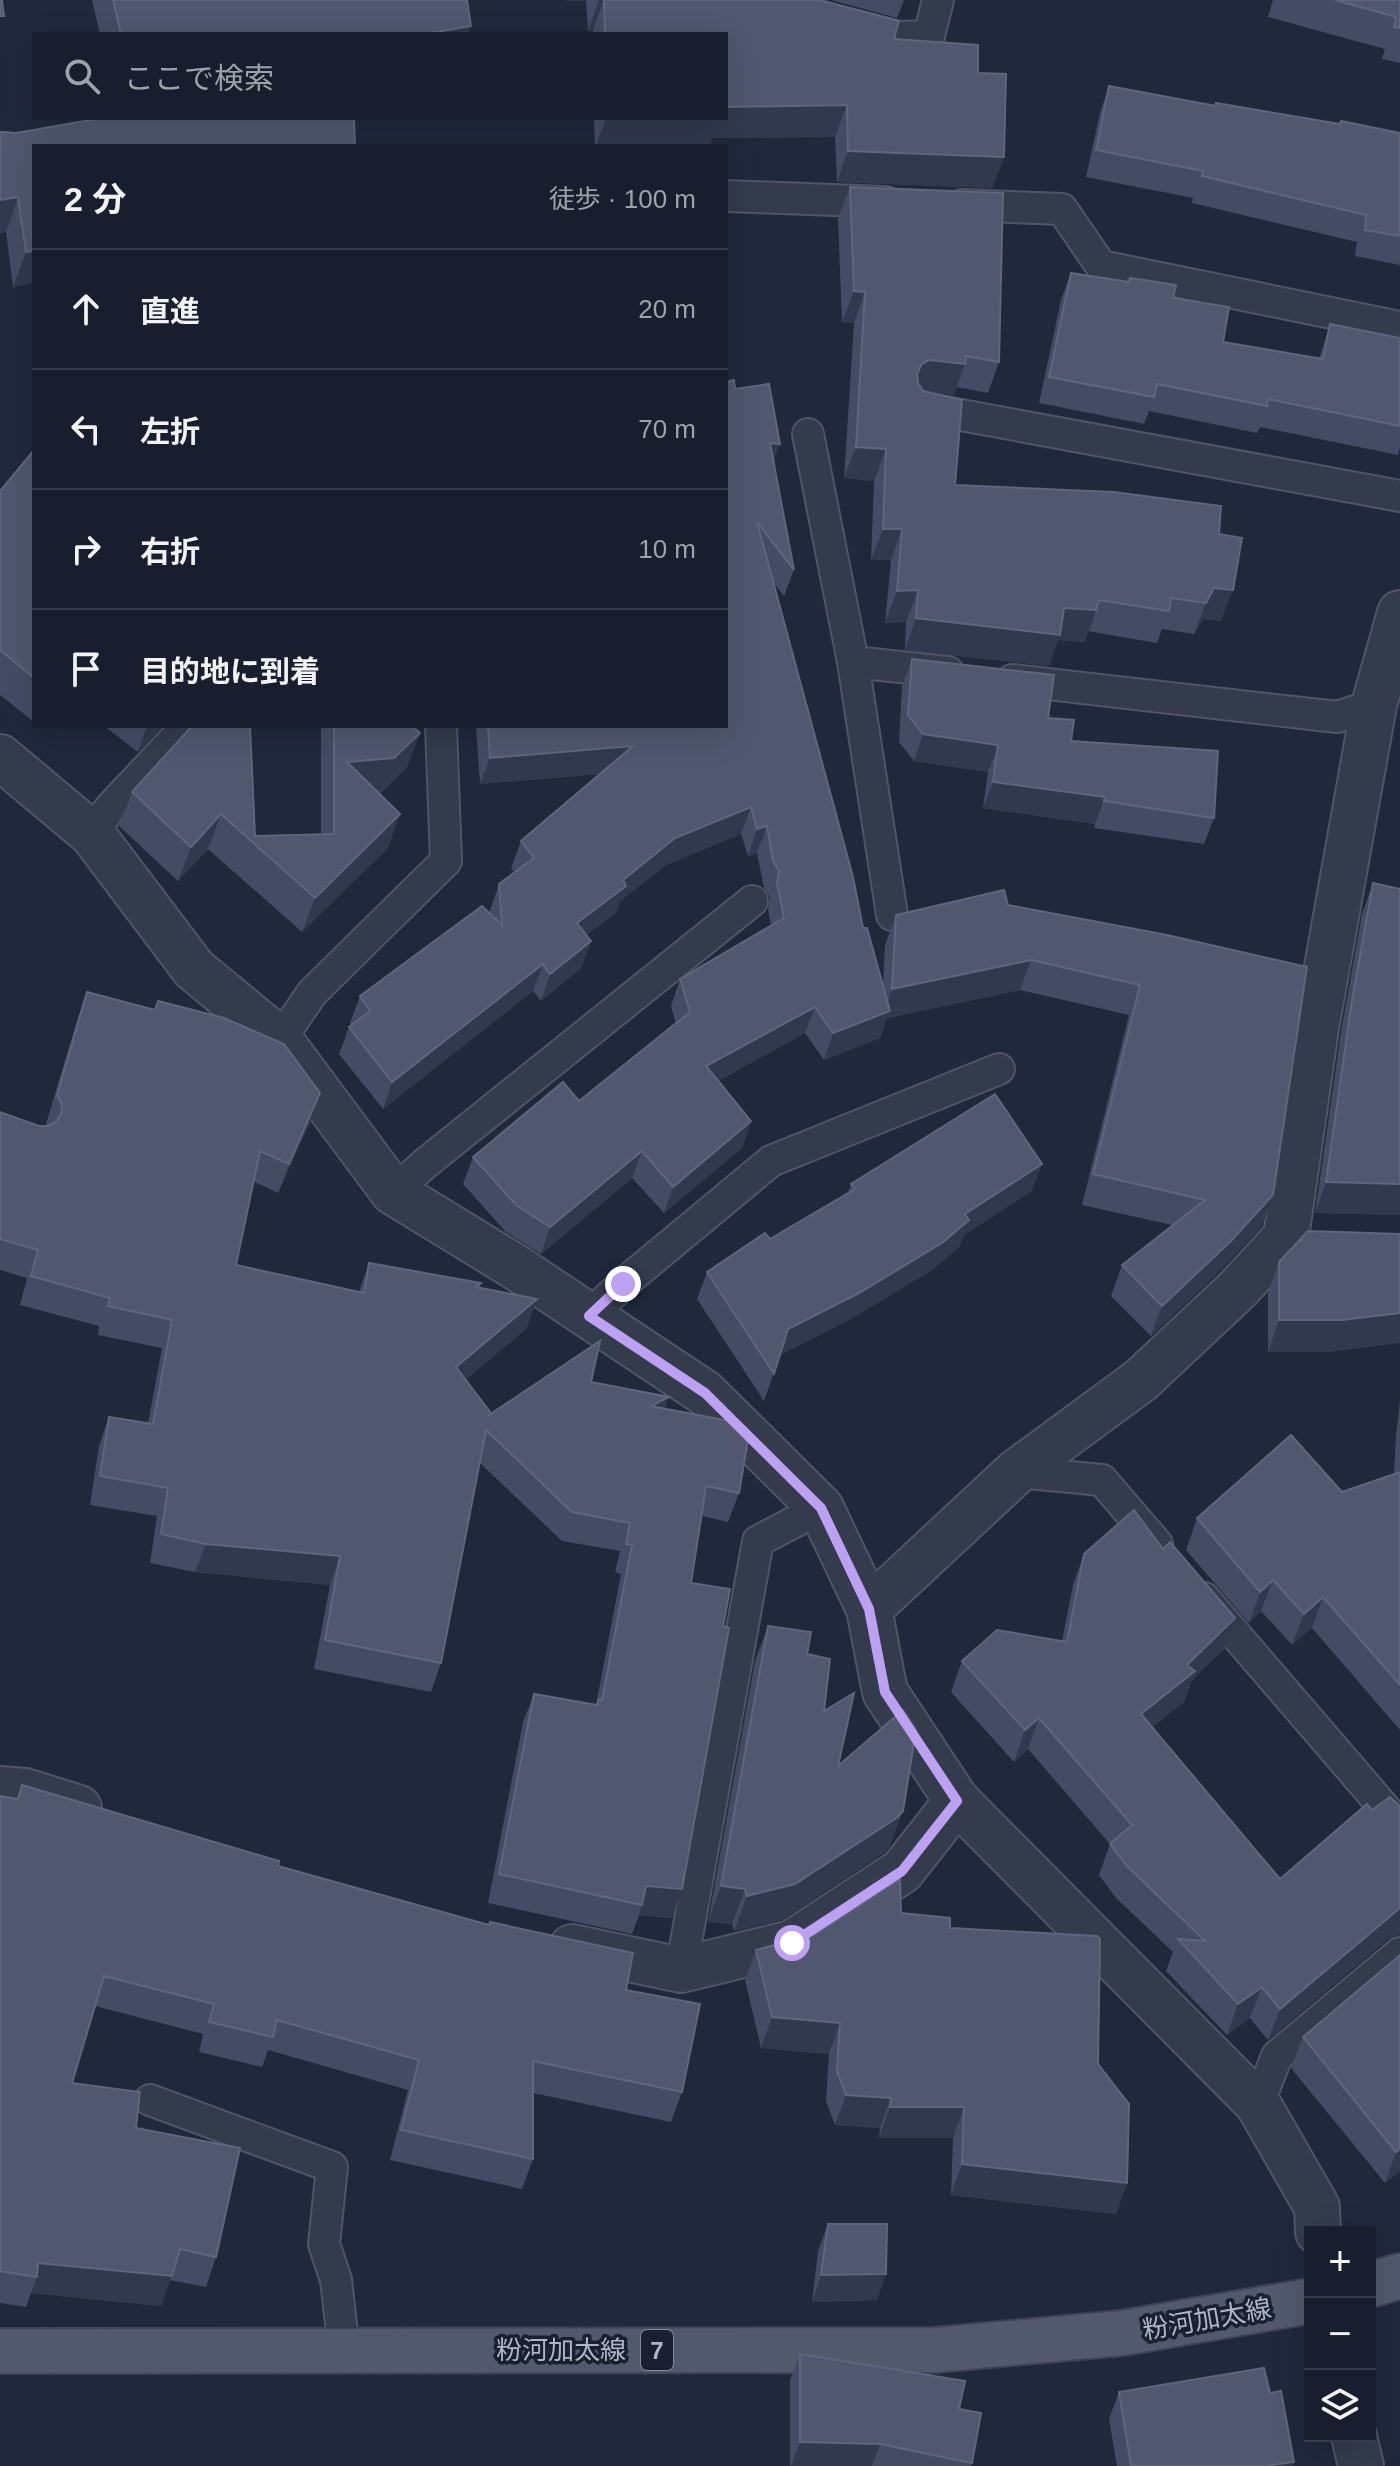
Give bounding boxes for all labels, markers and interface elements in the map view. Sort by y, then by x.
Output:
search box [32,32,728,120]
icon: search [60,54,104,98]
text: ここで検索 [124,62,274,95]
text: 2 分 [64,180,126,218]
text: 徒歩 · 100 m [549,184,696,214]
icon: ahead [64,287,108,331]
text: 20 m [638,294,696,324]
text: 直進 [140,295,200,328]
icon: left [64,407,108,451]
text: 70 m [638,414,696,444]
text: 左折 [140,415,200,448]
icon: right [64,527,108,571]
text: 10 m [638,534,696,564]
text: 右折 [140,535,200,568]
icon: arrive [64,647,108,691]
text: 目的地に到着 [140,655,320,688]
route end [605,1266,641,1302]
route start [774,1925,810,1961]
map controls [1304,2226,1376,2442]
button: + [1304,2226,1376,2298]
street label: 粉河加太線 [1140,2293,1274,2345]
button: − [1304,2298,1376,2370]
road number: 7 [641,2330,673,2370]
street label: 粉河加太線 [496,2335,626,2365]
button: layers [1304,2370,1376,2442]

